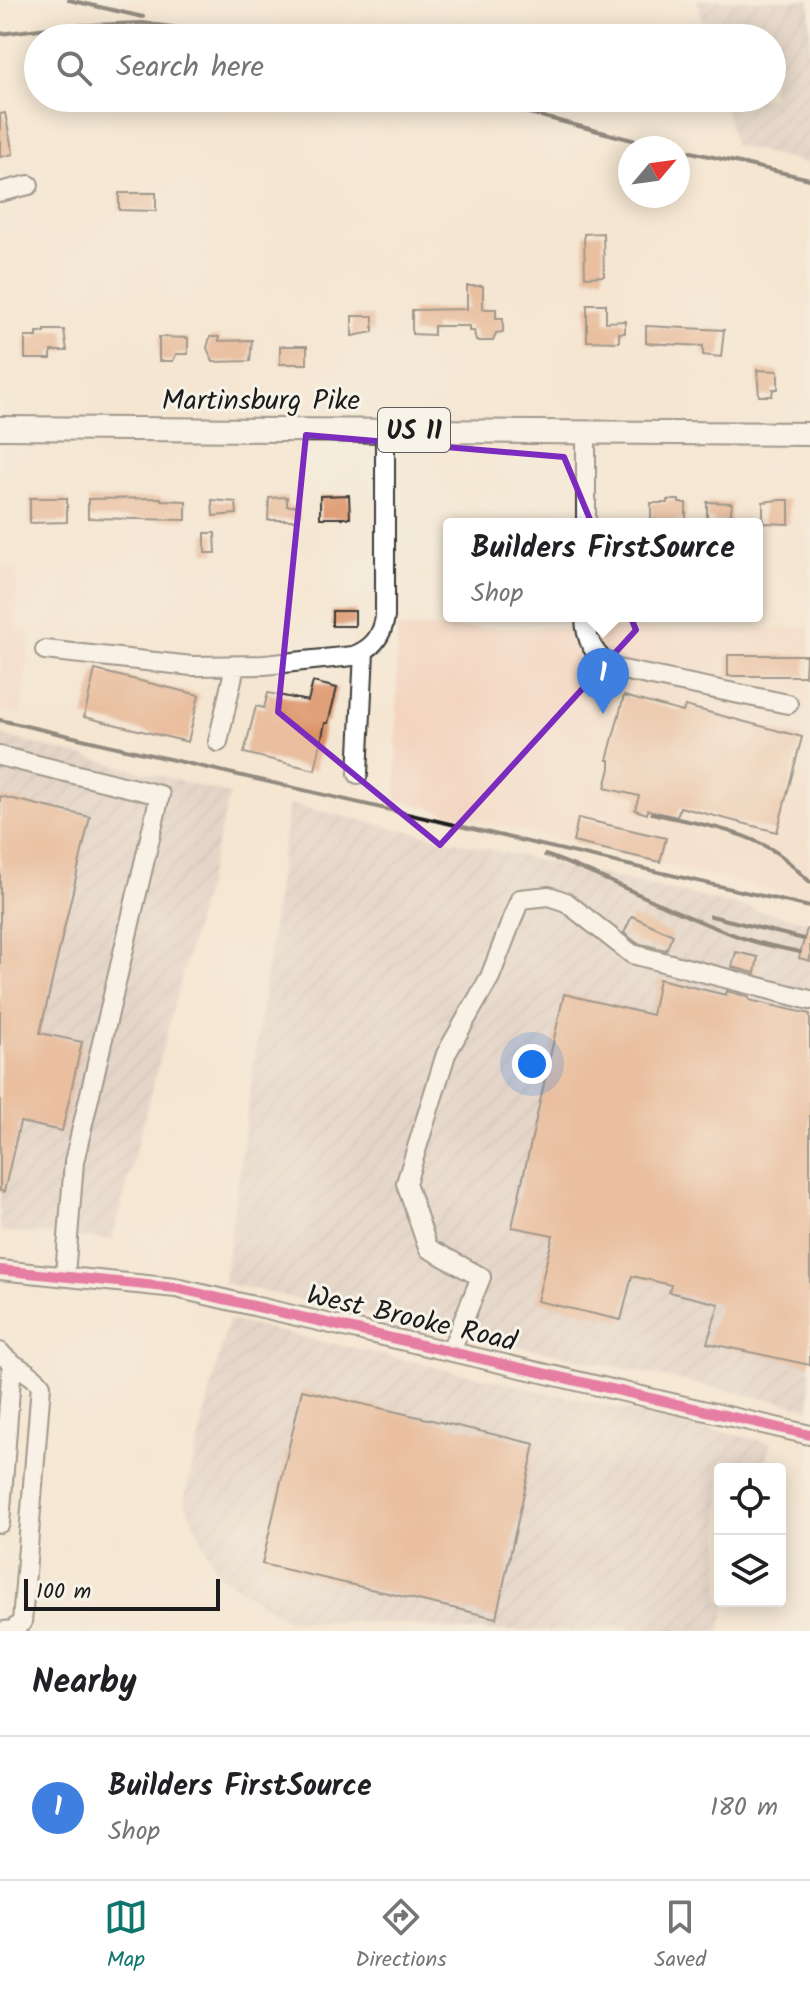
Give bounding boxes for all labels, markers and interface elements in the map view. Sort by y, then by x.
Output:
search box [24,24,786,112]
text: Search here [116,44,264,92]
icon: search [52,46,96,90]
north arrow [618,136,690,208]
street label: Martinsburg Pike [162,379,361,424]
road number: US 11 [378,408,450,452]
popup [443,518,763,622]
text: Builders FirstSource [471,525,735,573]
text: Shop [471,573,523,615]
pin: 1 [577,648,629,714]
your location [512,1044,552,1084]
street label: West Brooke Road [302,1273,522,1366]
map controls [714,1463,786,1607]
button: locate [714,1463,786,1535]
button: layers [714,1535,786,1607]
scale bar [24,1575,220,1611]
text: 100 m [36,1575,91,1610]
text: Nearby [32,1656,137,1710]
text: Builders FirstSource [108,1763,372,1811]
text: 1 [54,1787,62,1829]
text: 180 m [710,1787,778,1829]
text: Shop [108,1811,160,1853]
tab: Map [104,1895,148,1978]
tab: Directions [355,1895,447,1978]
tab: Saved [654,1895,706,1978]

